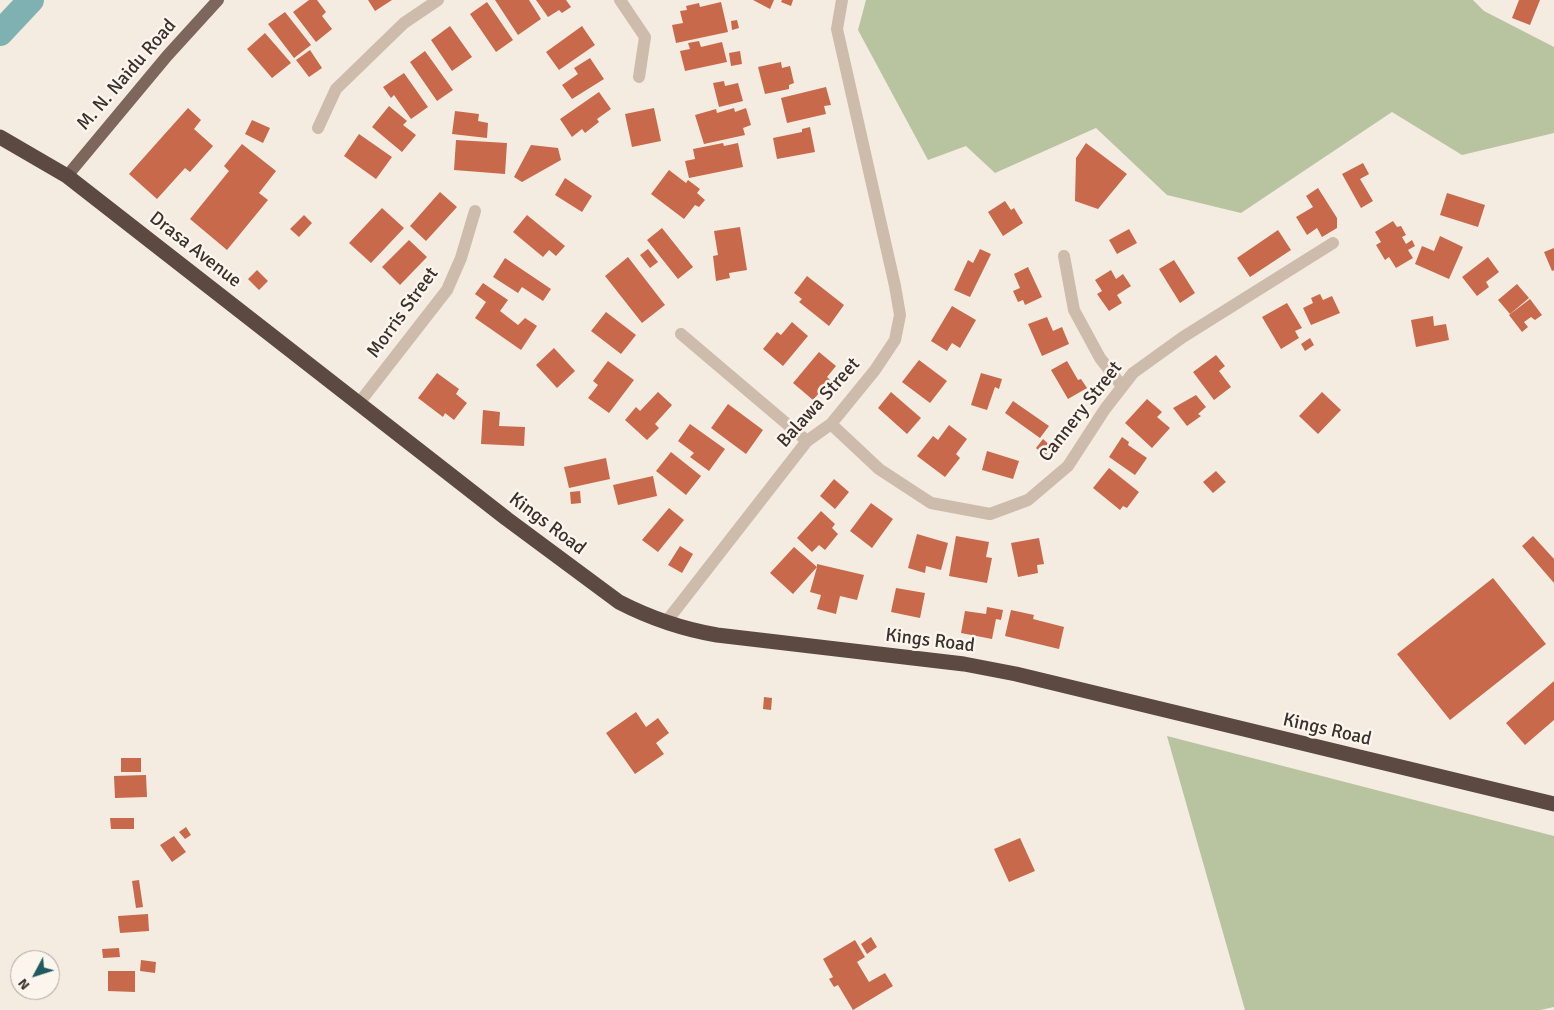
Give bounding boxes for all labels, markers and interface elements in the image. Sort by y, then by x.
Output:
street label: M. N. Naidu Road [73,15,181,135]
street label: Drasa Avenue [144,207,246,293]
street label: Morris Street [362,263,444,363]
street label: Balawa Street [773,353,865,453]
street label: Cannery Street [1035,357,1127,467]
street label: Kings Road [504,488,590,560]
street label: Kings Road [884,624,976,658]
street label: Kings Road [1281,709,1373,751]
north arrow [10,950,60,1000]
text: N [14,975,34,994]

